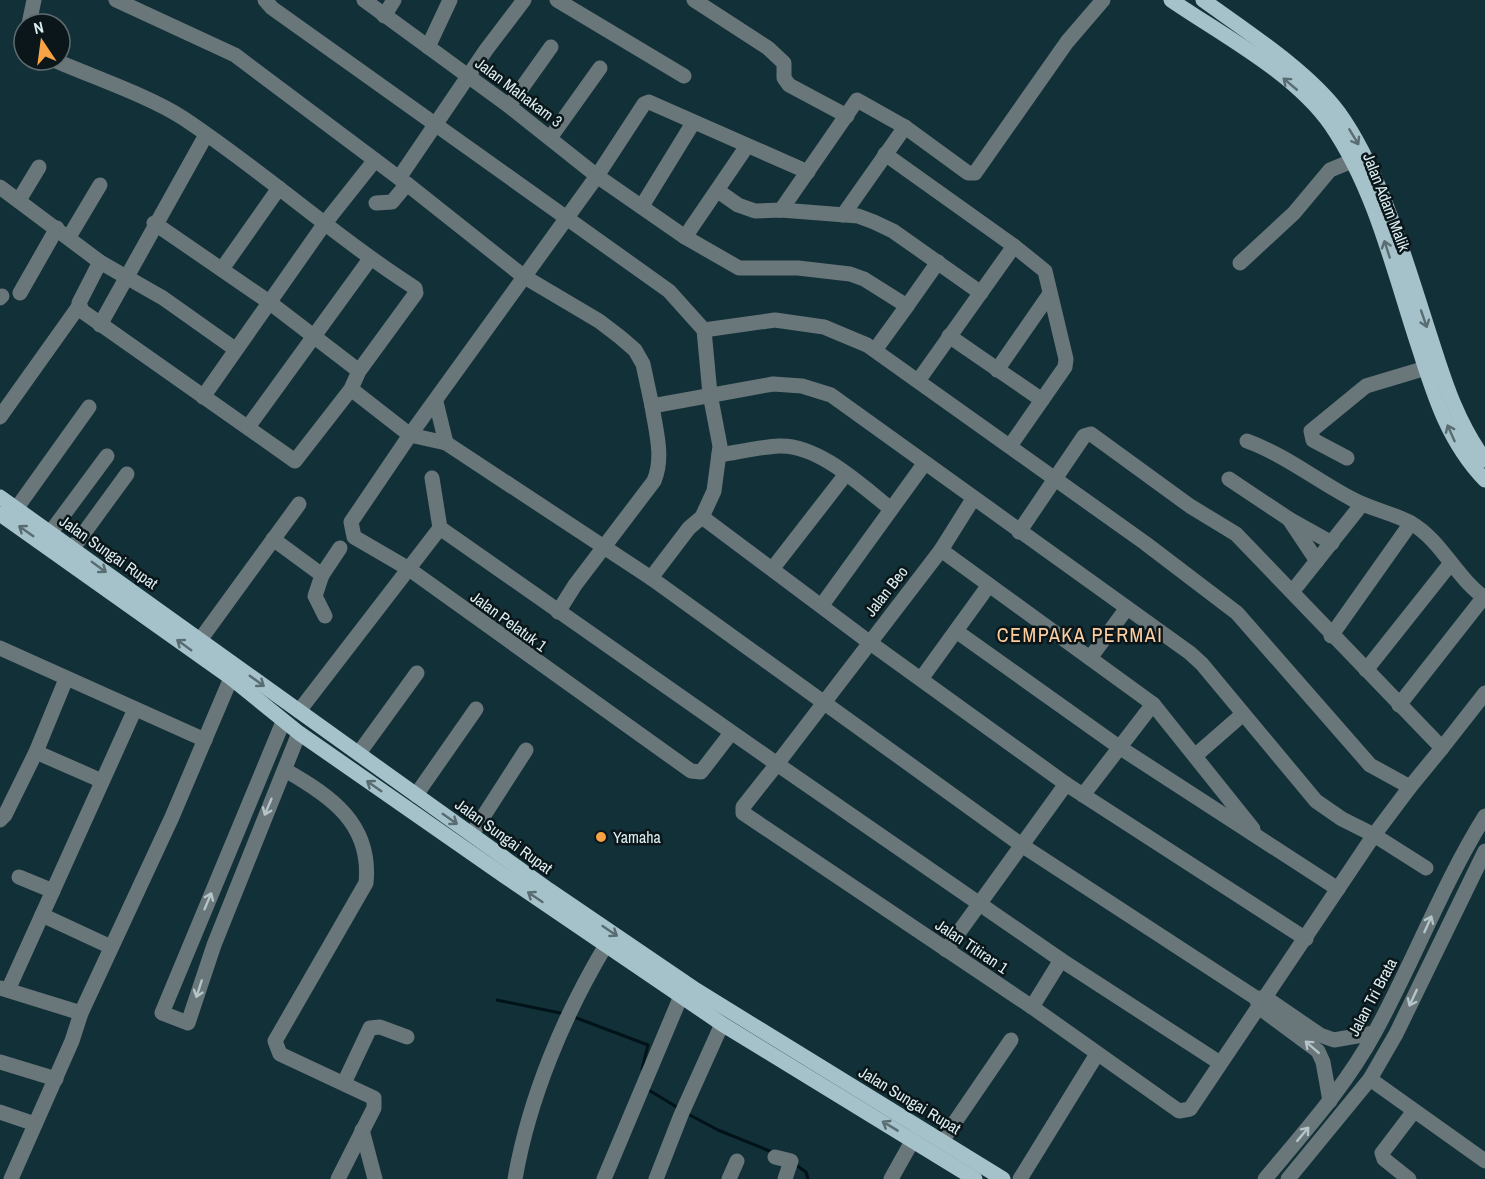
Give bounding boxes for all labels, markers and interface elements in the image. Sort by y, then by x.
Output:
north arrow [12,12,72,72]
text: N [32,16,46,39]
street label: Jalan Mahakam 3 [471,52,567,132]
one-way arrow [1282,77,1298,90]
one-way arrow [1348,128,1360,145]
street label: Jalan Adam Malik [1358,150,1416,255]
one-way arrow [1380,240,1391,259]
one-way arrow [1419,309,1430,328]
one-way arrow [1445,425,1456,443]
street label: Jalan Sungai Rupat [55,510,163,594]
one-way arrow [17,525,34,538]
one-way arrow [91,561,107,573]
street label: Jalan Beo [859,561,913,621]
street label: Jalan Pelatuk 1 [466,586,552,657]
district label: CEMPAKA PERMAI [997,621,1163,648]
one-way arrow [177,639,193,651]
one-way arrow [249,675,265,688]
one-way arrow [367,780,383,792]
street label: Jalan Sungai Rupat [451,793,557,879]
one-way arrow [262,797,273,815]
one-way arrow [442,813,458,825]
place label: Yamaha [613,826,662,848]
marker: Yamaha [594,830,608,844]
one-way arrow [527,891,544,903]
one-way arrow [203,892,214,910]
street label: Jalan Titiran 1 [931,914,1013,979]
one-way arrow [1422,916,1434,934]
one-way arrow [601,925,617,937]
street label: Jalan Tri Brata [1342,954,1402,1040]
one-way arrow [193,979,204,998]
one-way arrow [1406,989,1418,1007]
one-way arrow [1304,1041,1320,1054]
street label: Jalan Sungai Rupat [855,1061,965,1139]
one-way arrow [882,1120,899,1132]
one-way arrow [1296,1126,1309,1142]

